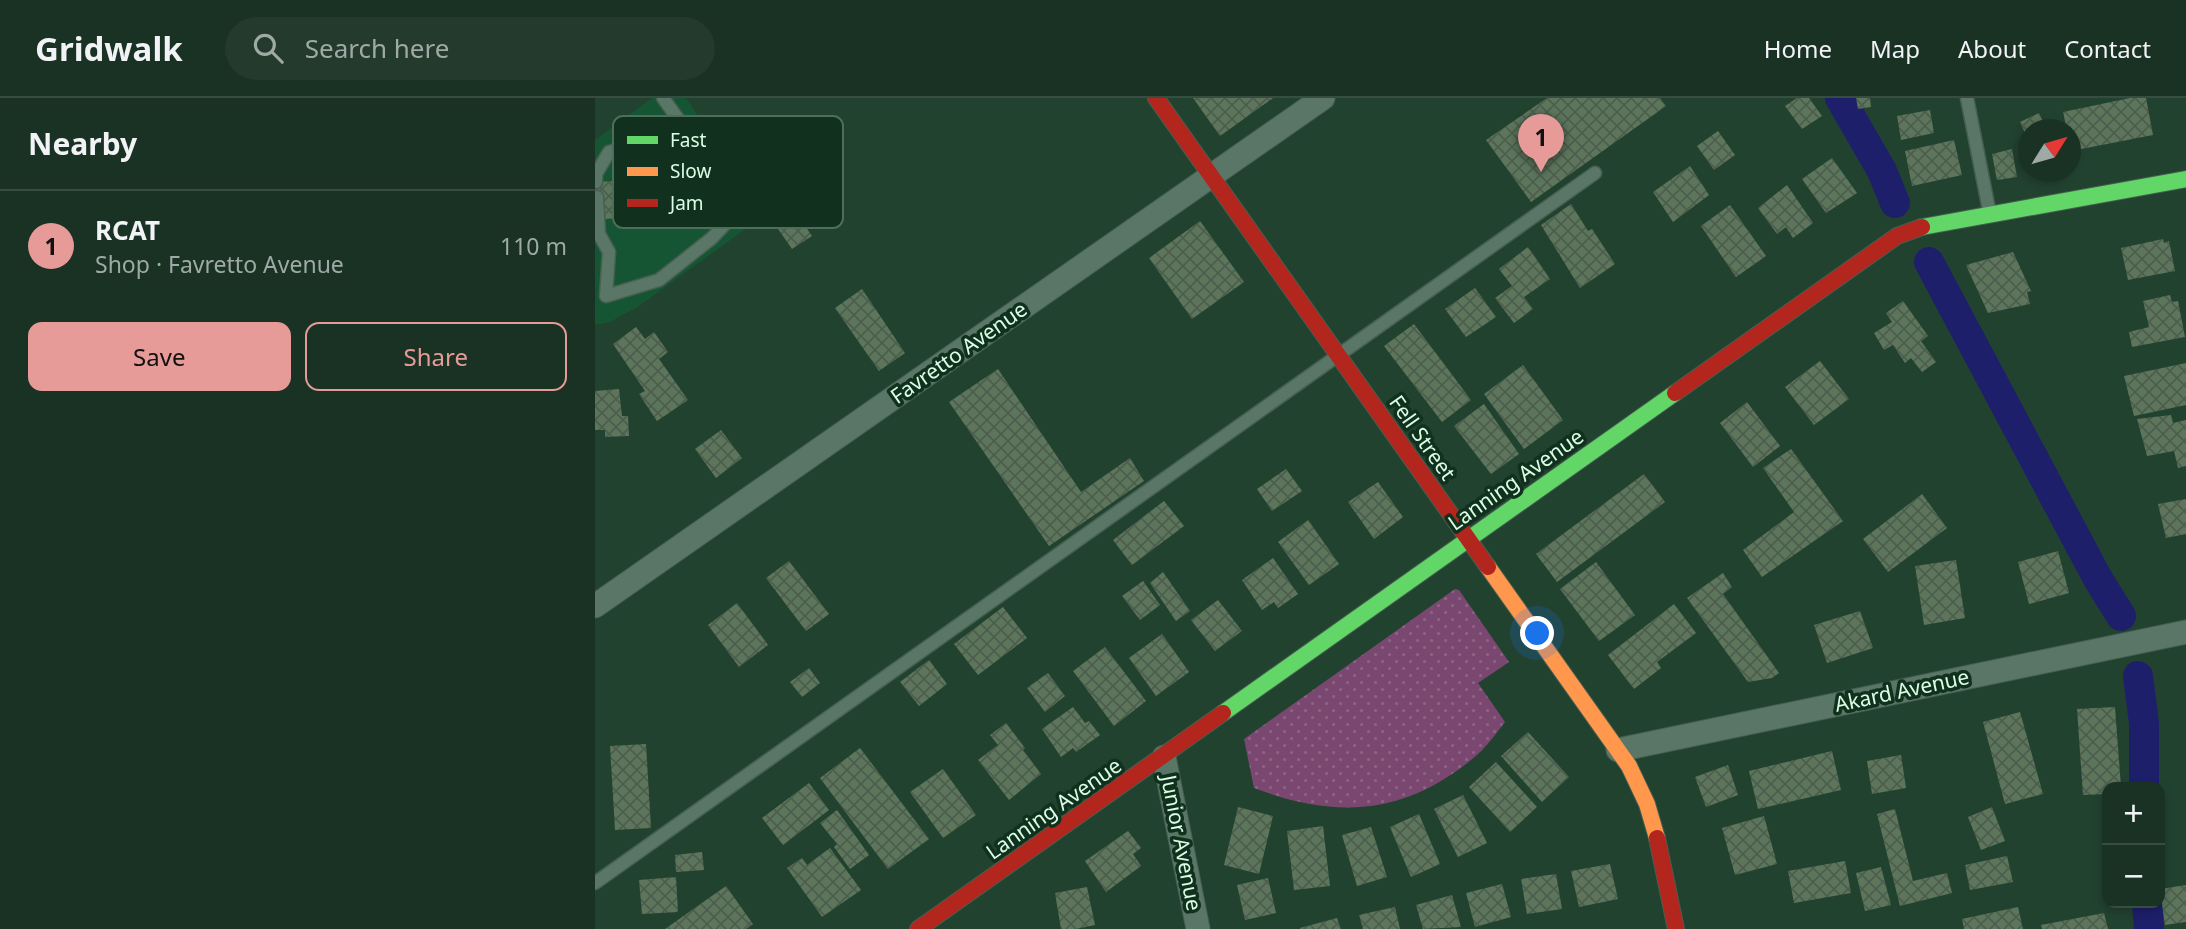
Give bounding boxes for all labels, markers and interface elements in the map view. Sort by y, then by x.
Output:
search box [225,17,715,80]
text: Gridwalk [35,26,183,71]
icon: search [249,29,287,67]
text: Search here [305,30,449,66]
text: Home [1764,32,1832,65]
text: Map [1870,32,1920,65]
text: About [1958,32,2026,65]
text: Contact [2064,32,2151,65]
pin: 1 [1518,114,1564,172]
legend [613,116,843,228]
north arrow [2018,119,2081,182]
text: Nearby [28,123,137,164]
text: Fast [670,127,707,153]
text: Slow [670,158,711,184]
text: Jam [668,190,704,216]
text: RCAT [95,212,160,248]
text: 1 [44,230,58,262]
text: 110 m [500,230,567,262]
text: Shop · Favretto Avenue [95,248,344,280]
street label: Favretto Avenue [885,295,1032,410]
button: Save [28,322,291,391]
button: Share [305,322,567,391]
street label: Fell Street [1383,389,1463,486]
street label: Lanning Avenue [1442,422,1589,536]
your location [1520,616,1554,650]
street label: Akard Avenue [1832,662,1972,718]
street label: Lanning Avenue [980,751,1127,865]
street label: Junior Avenue [1155,771,1209,913]
map controls [2102,782,2165,908]
button: + [2102,782,2165,845]
button: − [2102,845,2165,908]

